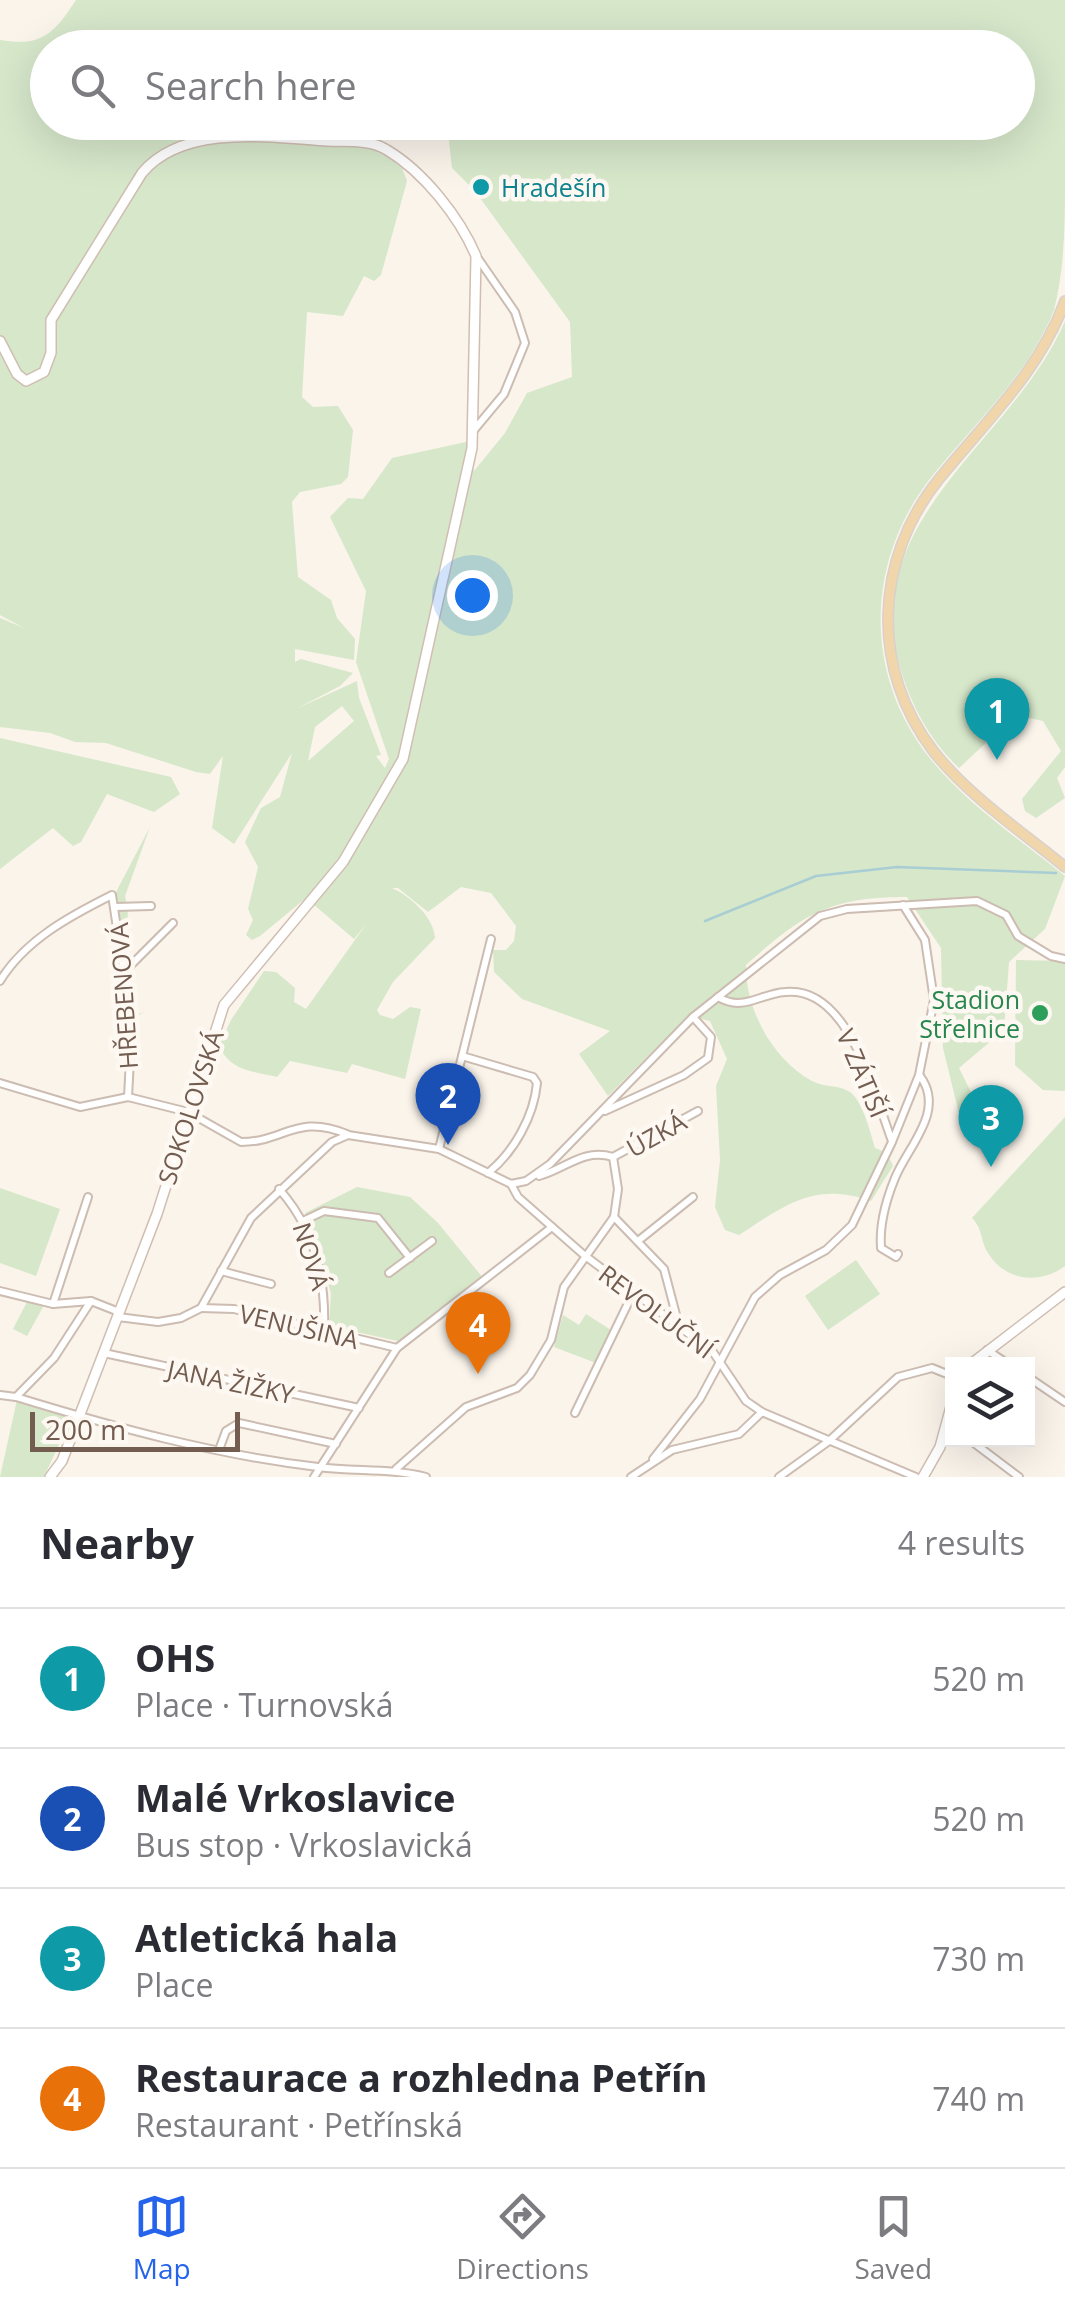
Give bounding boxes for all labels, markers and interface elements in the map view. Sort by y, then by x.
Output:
search box [30,30,1035,140]
icon: search [65,58,120,113]
text: Search here [145,59,357,111]
place label: Hradešín [501,170,606,204]
marker: Hradešín [470,176,492,198]
your location [447,570,498,621]
pin: 1 [964,678,1030,760]
street label: HŘEBENOVÁ [101,921,145,1070]
place label: Stadion Střelnice [919,982,1020,1045]
marker: Stadion Střelnice [1029,1002,1051,1024]
street label: V ZÁTIŠÍ [829,1024,897,1123]
street label: SOKOLOVSKÁ [149,1025,231,1188]
pin: 2 [416,1062,480,1145]
pin: 3 [958,1084,1024,1167]
street label: ÚZKÁ [620,1104,692,1164]
street label: NOVÁ [286,1218,338,1294]
street label: REVOLUČNÍ [592,1256,723,1366]
pin: 4 [446,1292,510,1374]
street label: VENUŠINA [236,1296,362,1356]
street label: JANA ŽIŽKY [163,1351,297,1411]
map controls [945,1357,1035,1447]
button: layers [945,1357,1035,1447]
scale bar [30,1407,240,1452]
text: 200 m [45,1410,126,1448]
text: Nearby [40,1514,194,1571]
text: 4 results [898,1521,1025,1564]
text: OHS [135,1631,215,1683]
text: 1 [63,1657,82,1700]
text: 520 m [932,1657,1025,1700]
text: Place · Turnovská [135,1683,393,1726]
text: Malé Vrkoslavice [135,1771,455,1823]
text: 2 [63,1797,82,1840]
text: 520 m [932,1797,1025,1840]
text: Bus stop · Vrkoslavická [135,1823,473,1866]
text: Atletická hala [135,1911,398,1963]
text: 3 [63,1937,82,1980]
text: 730 m [932,1937,1025,1980]
text: Place [135,1963,213,2006]
text: Restaurace a rozhledna Petřín [135,2051,708,2103]
text: 4 [63,2077,82,2120]
text: 740 m [932,2077,1025,2120]
text: Restaurant · Petřínská [135,2103,463,2146]
tab: Map [133,2189,191,2287]
tab: Directions [456,2189,589,2287]
tab: Saved [854,2189,932,2287]

